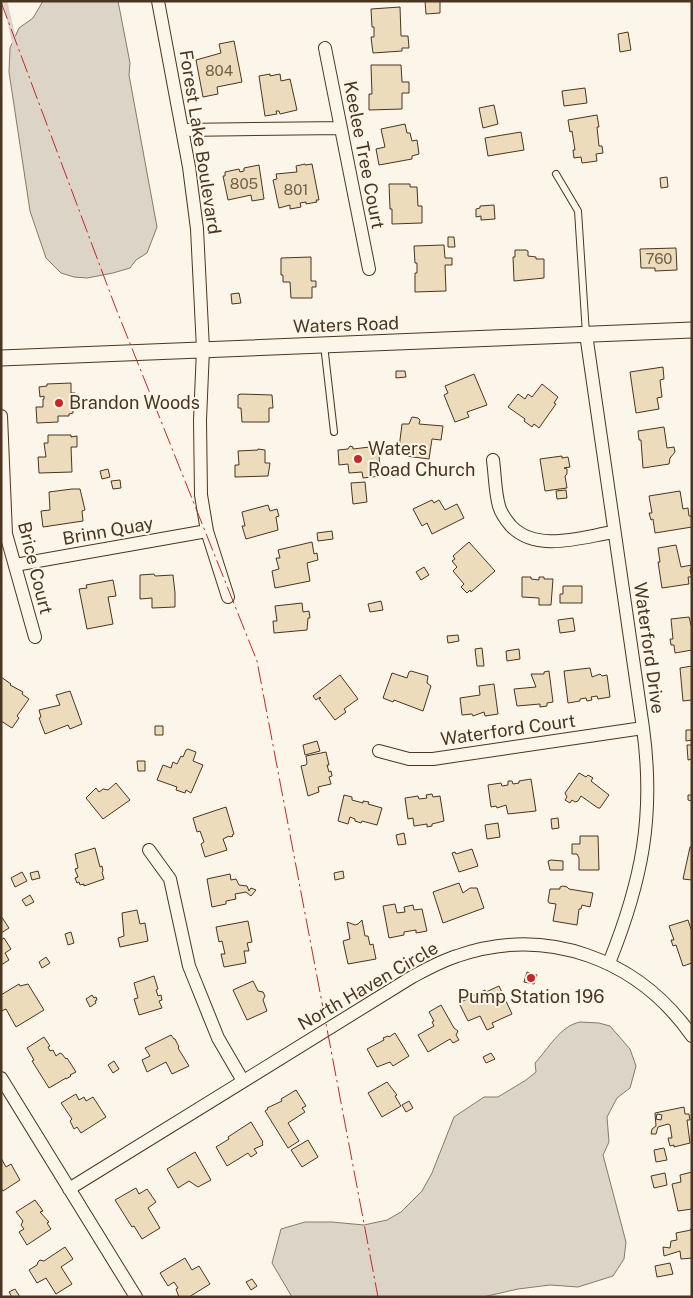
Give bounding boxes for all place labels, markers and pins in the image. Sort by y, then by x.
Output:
place label: Brandon Woods [69,392,200,413]
marker: Brandon Woods [53,397,65,409]
place label: Waters Road Church [368,438,475,480]
marker: Waters Road Church [352,453,364,465]
marker: Pump Station 196 [525,972,537,984]
place label: Pump Station 196 [458,986,604,1007]

